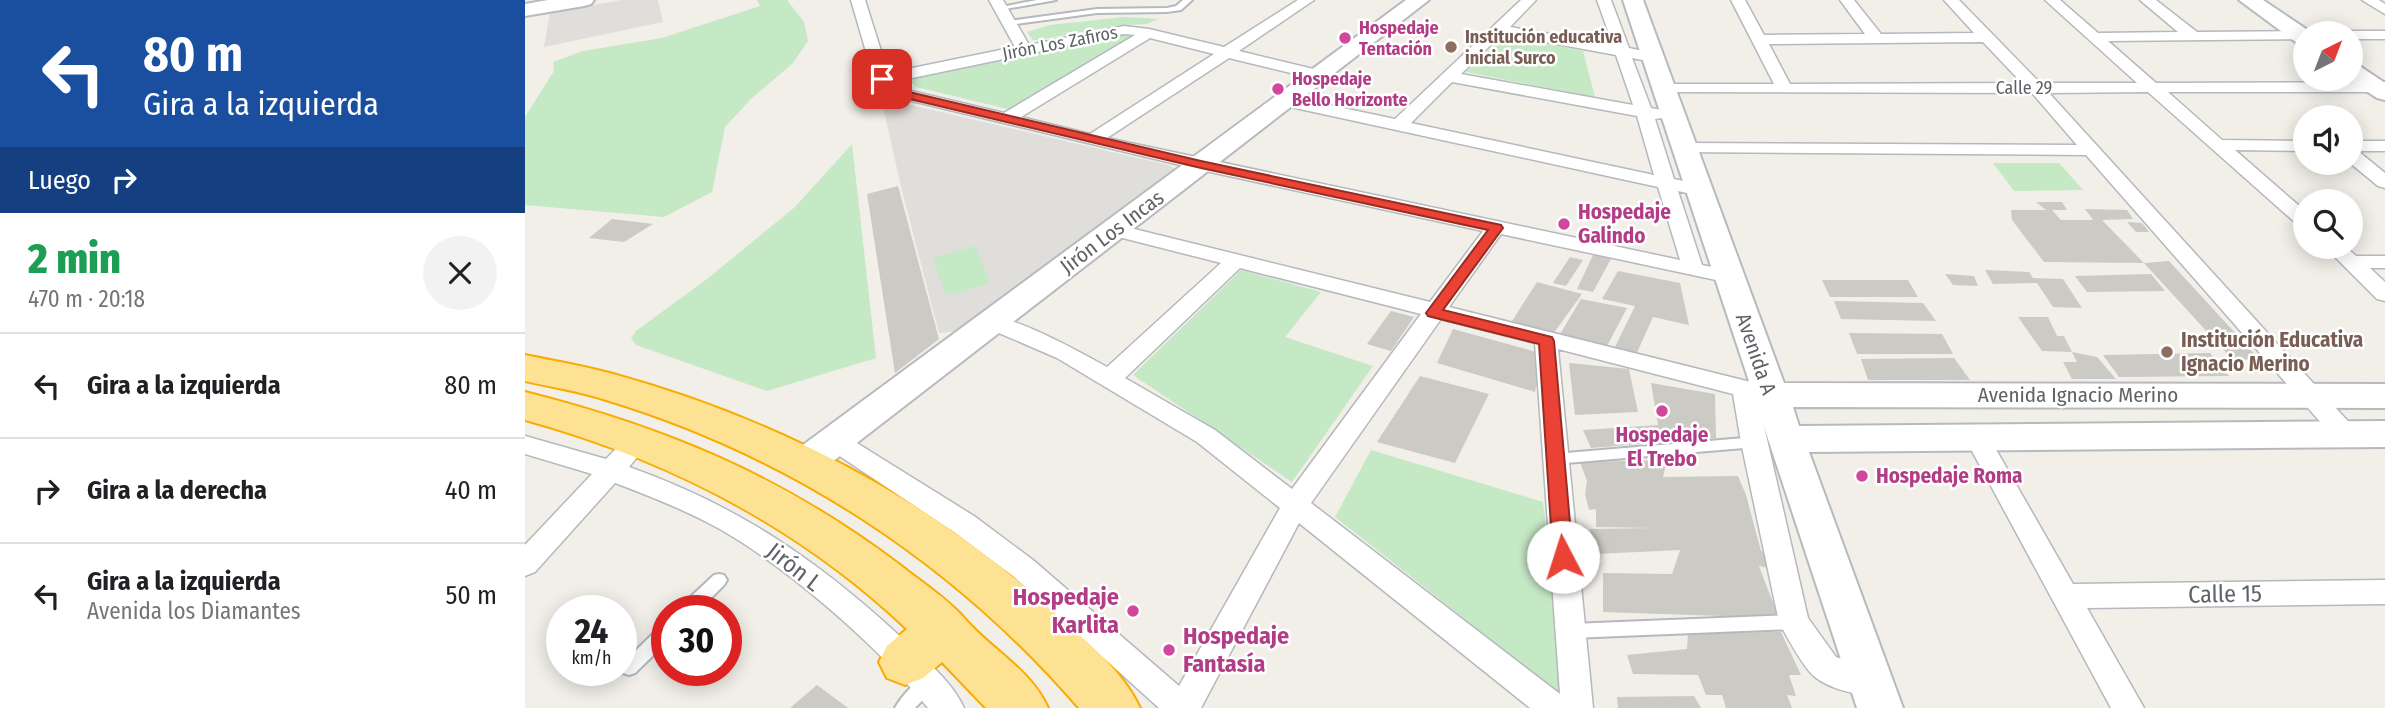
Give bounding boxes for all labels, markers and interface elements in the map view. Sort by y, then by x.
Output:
place label: Hospedaje Tentación [1359,17,1439,60]
street label: Jirón Los Zafiros [1001,21,1120,65]
north arrow [2293,21,2363,91]
map controls [2293,21,2363,259]
text: 80 m [143,25,243,84]
place label: Institución educativa inicial Surco [1465,26,1622,69]
icon: left [28,28,119,119]
marker: Hospedaje Tentación [1337,30,1353,46]
marker: Institución educativa inicial Surco [1443,39,1459,55]
pin [852,49,912,109]
icon: arrive [863,60,901,98]
place label: Hospedaje Bello Horizonte [1292,68,1408,111]
street label: Calle 29 [1996,77,2052,99]
marker: Hospedaje Bello Horizonte [1270,81,1286,97]
text: Gira a la izquierda [143,85,379,123]
button: sound [2293,105,2363,175]
icon: right [105,161,143,199]
text: Luego [28,165,91,196]
street label: Jirón Los Incas [1055,185,1169,279]
button: search [2293,189,2363,259]
place label: Hospedaje Galindo [1578,199,1671,249]
marker: Hospedaje Galindo [1556,216,1572,232]
text: 2 min [28,234,121,284]
button: close [423,236,497,310]
text: 470 m · 20:18 [28,285,145,313]
street label: Avenida A [1730,310,1782,398]
place label: Institución Educativa Ignacio Merino [2181,327,2363,377]
marker: Institución Educativa Ignacio Merino [2159,344,2175,360]
icon: left [28,367,66,405]
text: Gira a la izquierda [87,370,281,401]
text: 80 m [444,370,497,401]
street label: Avenida Ignacio Merino [1978,382,2178,408]
marker: Hospedaje El Trebo [1654,403,1670,419]
place label: Hospedaje El Trebo [1616,422,1709,472]
place label: Hospedaje Roma [1876,463,2022,489]
marker: Hospedaje Roma [1854,468,1870,484]
icon: right [28,472,66,510]
text: Gira a la derecha [87,475,267,506]
text: 40 m [445,475,497,506]
position arrow [1526,520,1600,594]
street label: Jirón L [761,537,827,597]
text: Gira a la izquierda [87,566,281,597]
icon: left [28,577,66,615]
street label: Calle 15 [2188,579,2262,609]
text: 50 m [445,580,497,611]
place label: Hospedaje Karlita [1013,583,1119,639]
speed limit sign: 30 [651,595,742,686]
text: Avenida los Diamantes [87,597,301,625]
marker: Hospedaje Karlita [1125,603,1141,619]
text: 24 [575,610,608,652]
place label: Hospedaje Fantasía [1183,622,1289,678]
marker: Hospedaje Fantasía [1161,642,1177,658]
text: km/h [571,647,612,669]

